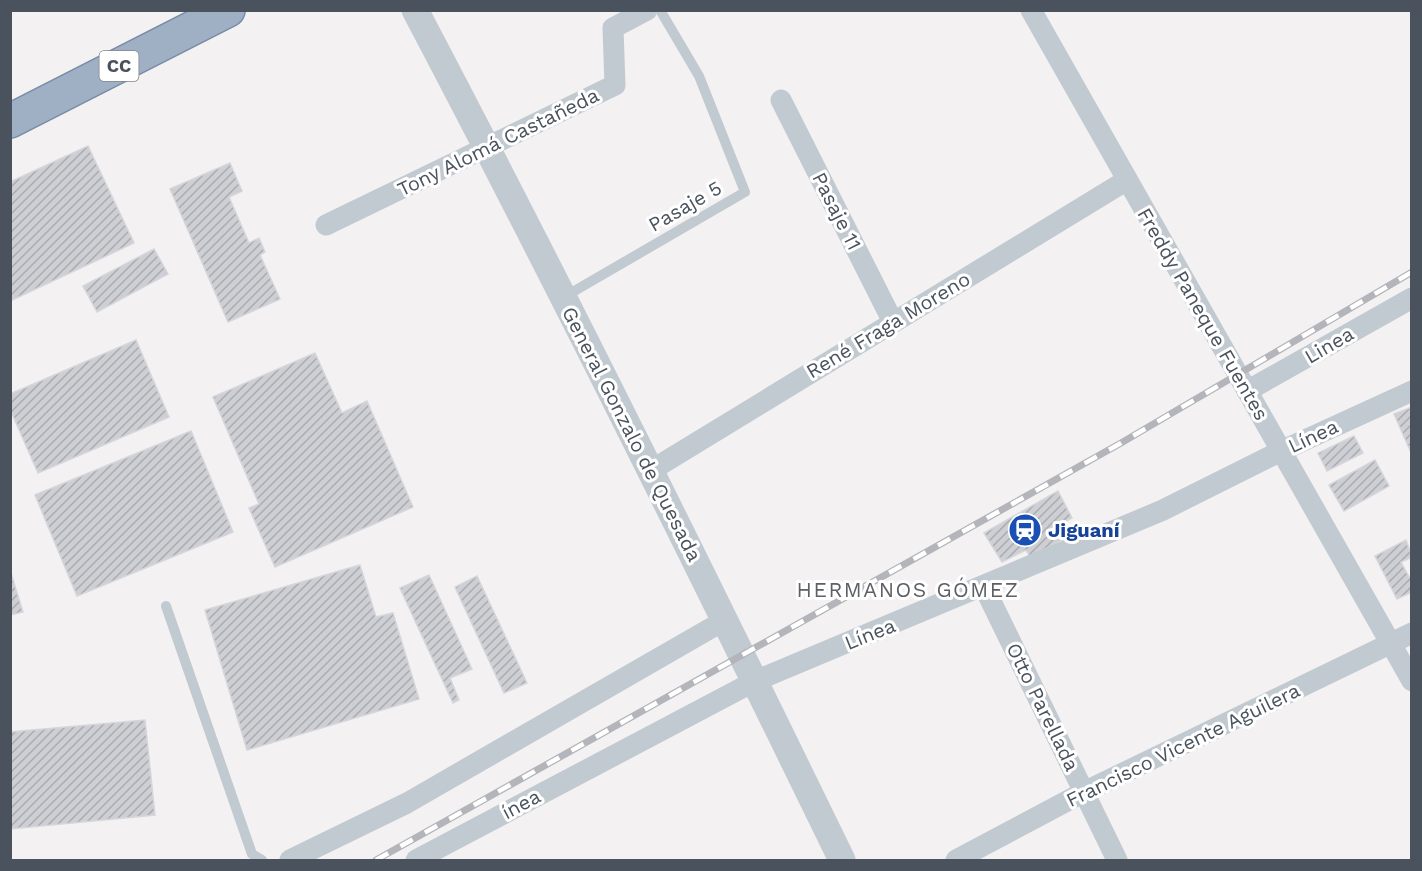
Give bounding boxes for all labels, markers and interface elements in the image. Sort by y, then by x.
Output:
road number: CC [100,51,138,81]
street label: Tony Alomá Castañeda [393,83,603,201]
street label: Pasaje 11 [807,168,867,254]
street label: Pasaje 5 [644,175,726,237]
street label: Freddy Paneque Fuentes [1132,204,1274,424]
street label: René Fraga Moreno [802,267,974,383]
street label: General Gonzalo de Quesada [557,303,707,565]
street label: Linea [1300,321,1358,369]
street label: Línea [1284,414,1342,458]
station icon: Jiguaní [1007,512,1043,548]
place label: Jiguaní [1048,518,1120,542]
district label: HERMANOS GÓMEZ [797,577,1019,602]
street label: Línea [841,613,899,655]
street label: Otto Parellada [1002,639,1084,775]
street label: Francisco Vicente Aguilera [1062,678,1304,812]
street label: ínea [497,784,545,824]

